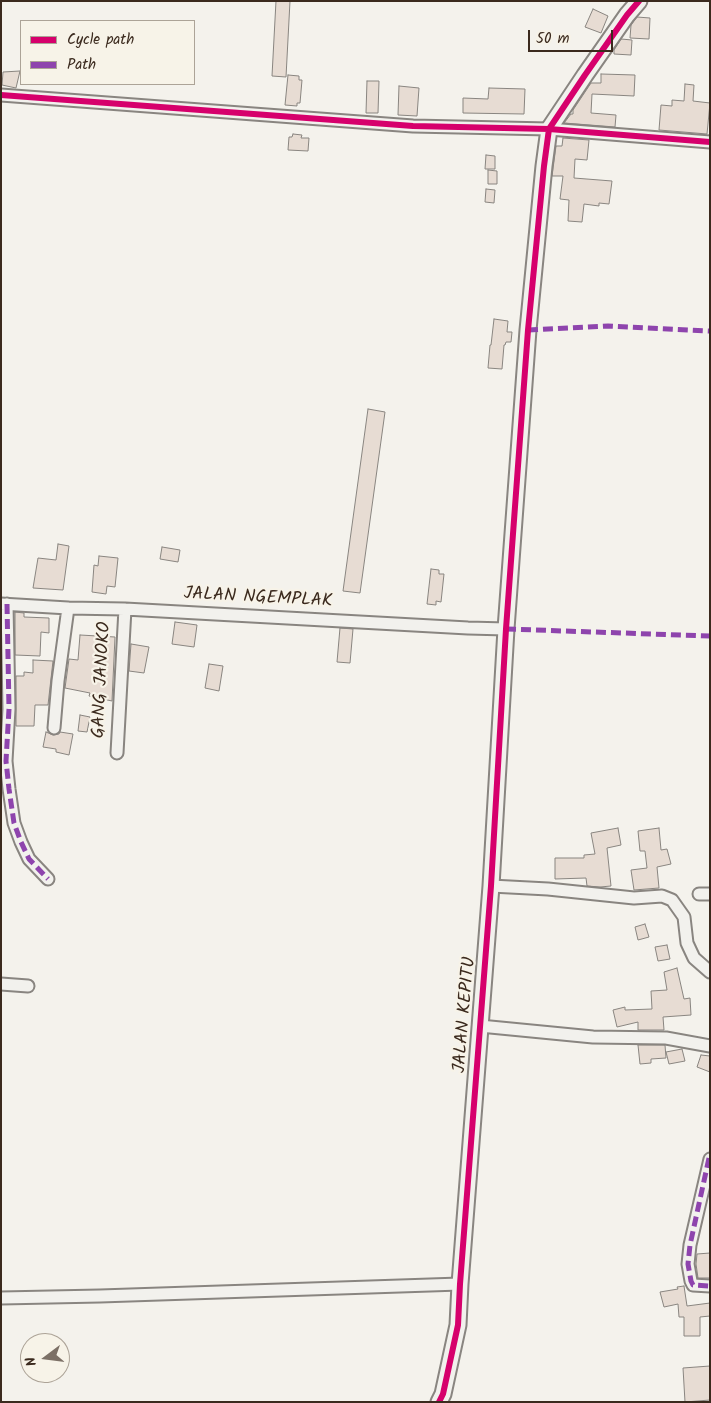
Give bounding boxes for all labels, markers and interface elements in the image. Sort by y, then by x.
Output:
legend [20,20,195,85]
scale bar [531,20,616,52]
text: 50 m [536,27,570,51]
text: Cycle path [67,28,134,52]
text: Path [67,53,96,77]
street label: JALAN NGEMPLAK [183,584,333,614]
street label: GANG JANOKO [89,621,117,739]
street label: JALAN KEPITU [450,956,482,1074]
north arrow [20,1333,70,1383]
text: N [20,1355,43,1369]

